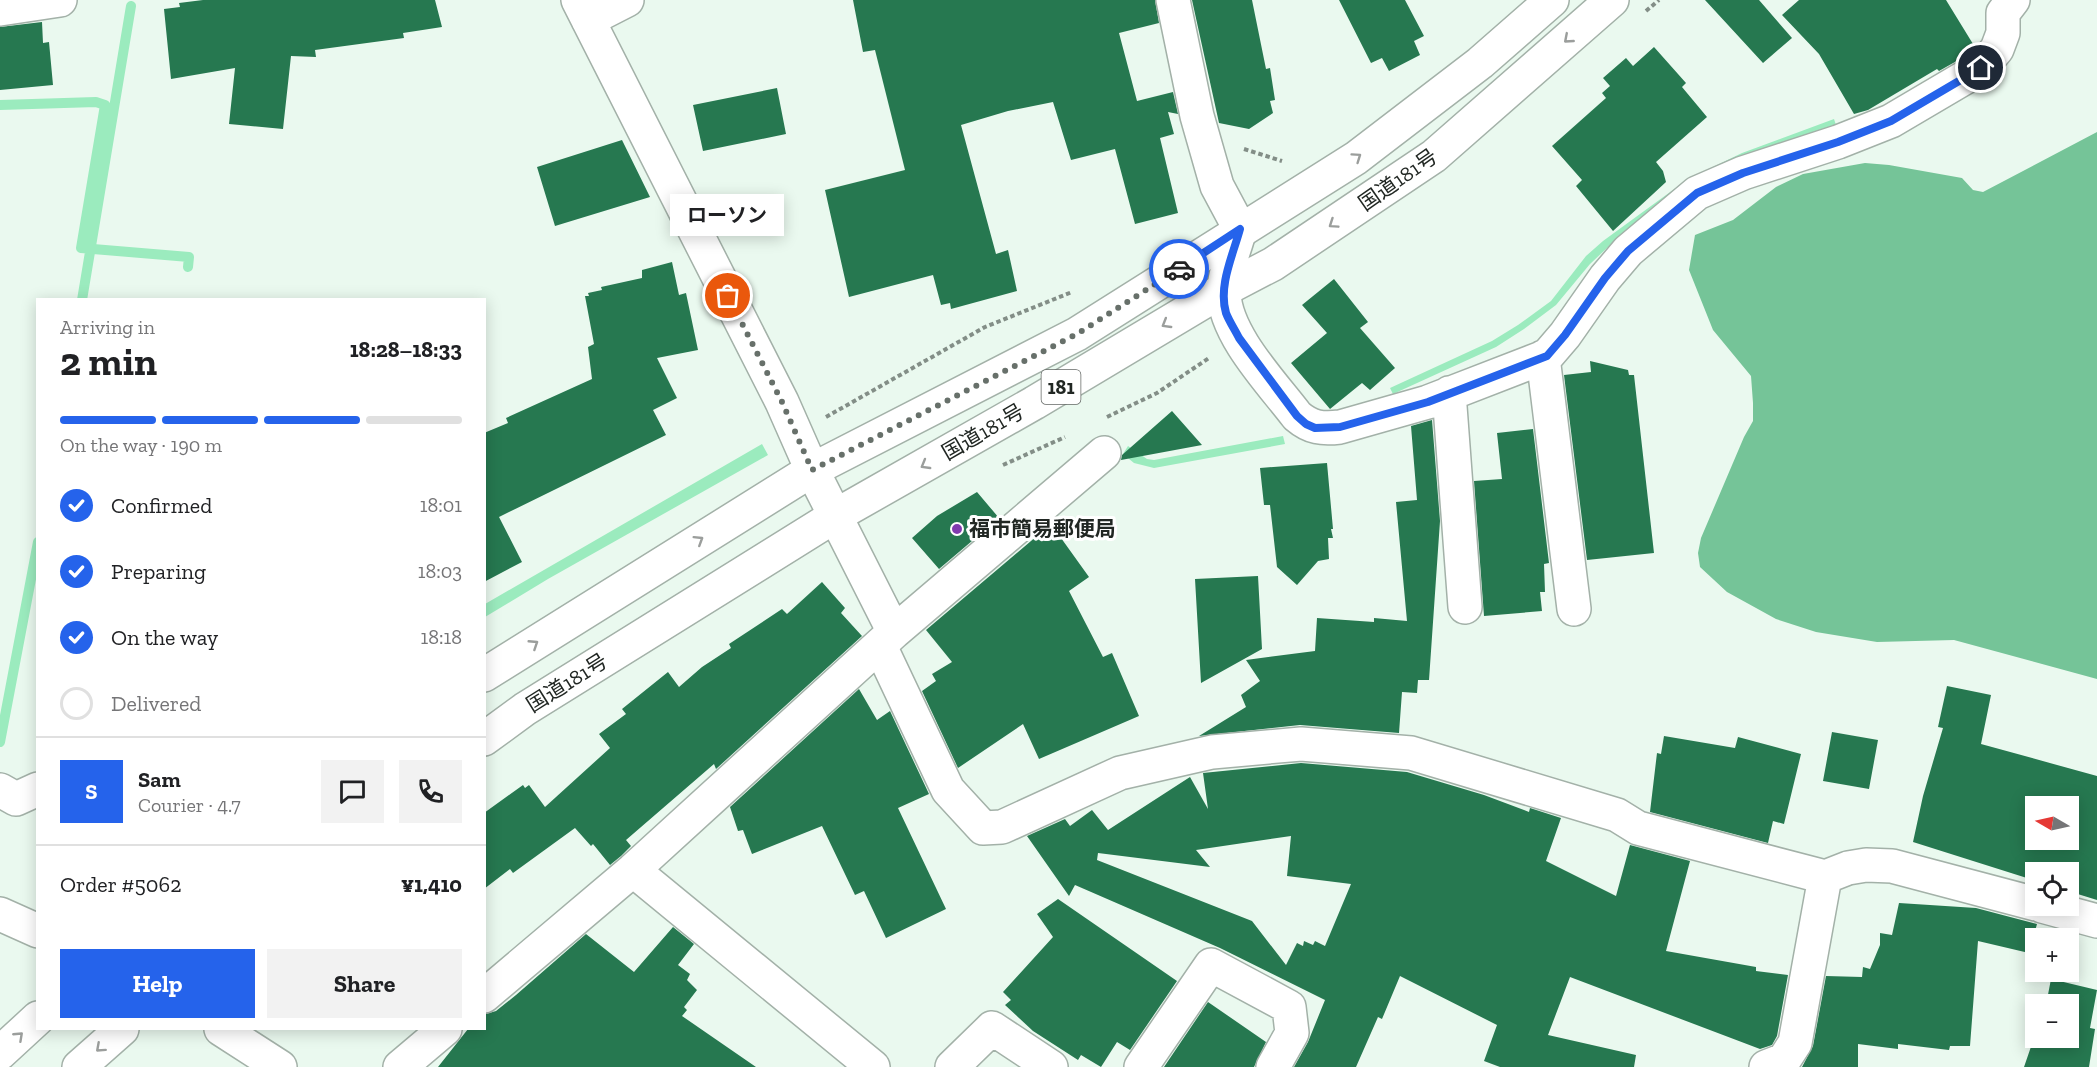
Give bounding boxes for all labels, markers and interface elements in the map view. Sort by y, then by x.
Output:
one-way arrow [1564,32,1575,43]
pin [1955,42,2006,93]
icon: home [1964,51,1997,84]
street label: 国道181号 [1353,143,1442,216]
one-way arrow [1350,153,1361,164]
callout: ローソン [671,194,785,236]
text: ローソン [687,203,767,227]
one-way arrow [1329,217,1340,228]
courier [1149,239,1209,299]
icon: car [1163,253,1196,286]
pin [702,270,753,321]
icon: bag [711,279,744,312]
text: Arriving in [60,315,155,339]
one-way arrow [1162,317,1172,329]
text: 18:28–18:33 [350,336,462,363]
text: 2 min [60,338,157,385]
road number: 181 [1042,370,1080,404]
street label: 国道181号 [937,398,1028,465]
text: On the way · 190 m [60,433,222,457]
one-way arrow [921,458,931,469]
icon: check [60,489,93,522]
text: Confirmed [111,492,212,519]
text: 18:01 [420,493,462,517]
place label: 福市簡易郵便局 [969,516,1116,541]
marker: 福市簡易郵便局 [950,522,964,536]
one-way arrow [693,536,703,548]
icon: check [60,555,93,588]
text: Preparing [111,558,206,585]
text: 18:03 [418,559,462,583]
icon: check [60,621,93,654]
text: On the way [111,624,218,651]
text: 18:18 [421,625,462,649]
one-way arrow [528,639,538,651]
street label: 国道181号 [522,648,612,717]
text: Delivered [111,690,201,717]
button: chat [321,760,384,823]
button: phone [399,760,462,823]
text: Sam [138,766,181,793]
text: S [85,778,98,805]
text: Courier · 4.7 [138,793,241,817]
north arrow [2025,796,2079,850]
map controls [2025,796,2079,1048]
button: locate [2025,862,2079,916]
text: Order #5062 [60,871,182,898]
text: ¥1,410 [401,871,462,898]
button: + [2025,928,2079,982]
button: Help [60,949,255,1018]
button: Share [267,949,462,1018]
button: − [2025,994,2079,1048]
one-way arrow [11,1032,22,1043]
one-way arrow [97,1041,107,1052]

